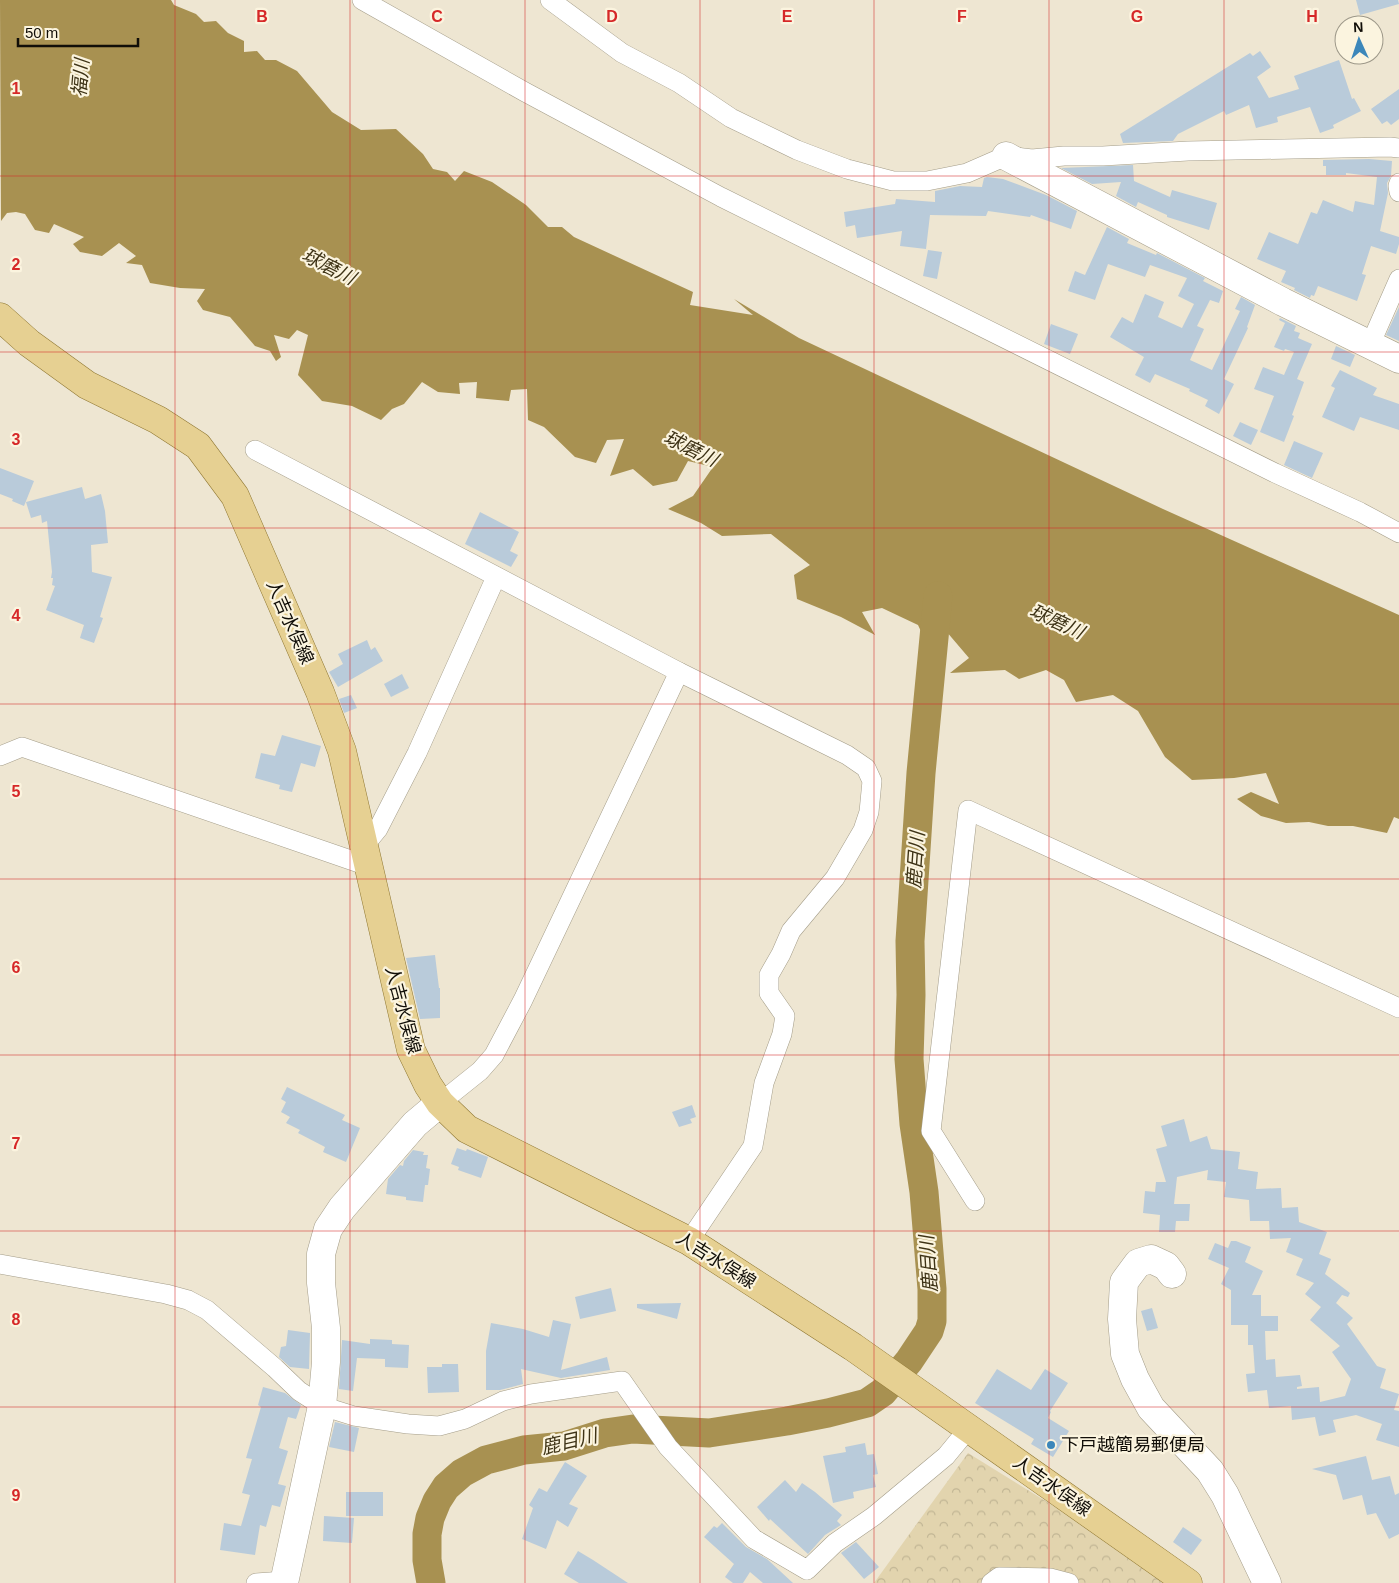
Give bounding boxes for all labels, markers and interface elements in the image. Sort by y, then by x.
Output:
text: B [256,8,268,25]
text: C [431,8,443,25]
text: D [606,8,618,25]
text: E [782,8,793,25]
text: F [957,8,967,25]
text: G [1131,8,1143,25]
text: H [1306,8,1318,25]
scale bar [18,15,138,47]
north arrow [1334,15,1384,65]
text: N [1353,19,1364,35]
text: 50 m [25,24,58,41]
water label: 福川 [68,56,93,98]
text: 1 [12,80,21,97]
water label: 球磨川 [299,244,361,290]
text: 2 [12,256,21,273]
water label: 球磨川 [661,427,723,471]
text: 3 [12,431,21,448]
street label: 人吉水俣線 [263,577,317,667]
water label: 球磨川 [1027,600,1089,644]
text: 4 [12,607,21,624]
text: 5 [12,783,21,800]
water label: 鹿目川 [903,829,928,889]
text: 6 [12,959,21,976]
street label: 人吉水俣線 [382,964,424,1056]
text: 7 [12,1135,21,1152]
street label: 人吉水俣線 [673,1228,759,1292]
water label: 鹿目川 [916,1233,941,1293]
text: 8 [12,1311,21,1328]
water label: 鹿目川 [539,1424,601,1458]
place label: 下戸越簡易郵便局 [1061,1435,1205,1455]
marker: 下戸越簡易郵便局 [1045,1439,1057,1451]
street label: 人吉水俣線 [1009,1452,1095,1520]
text: 9 [12,1487,21,1504]

